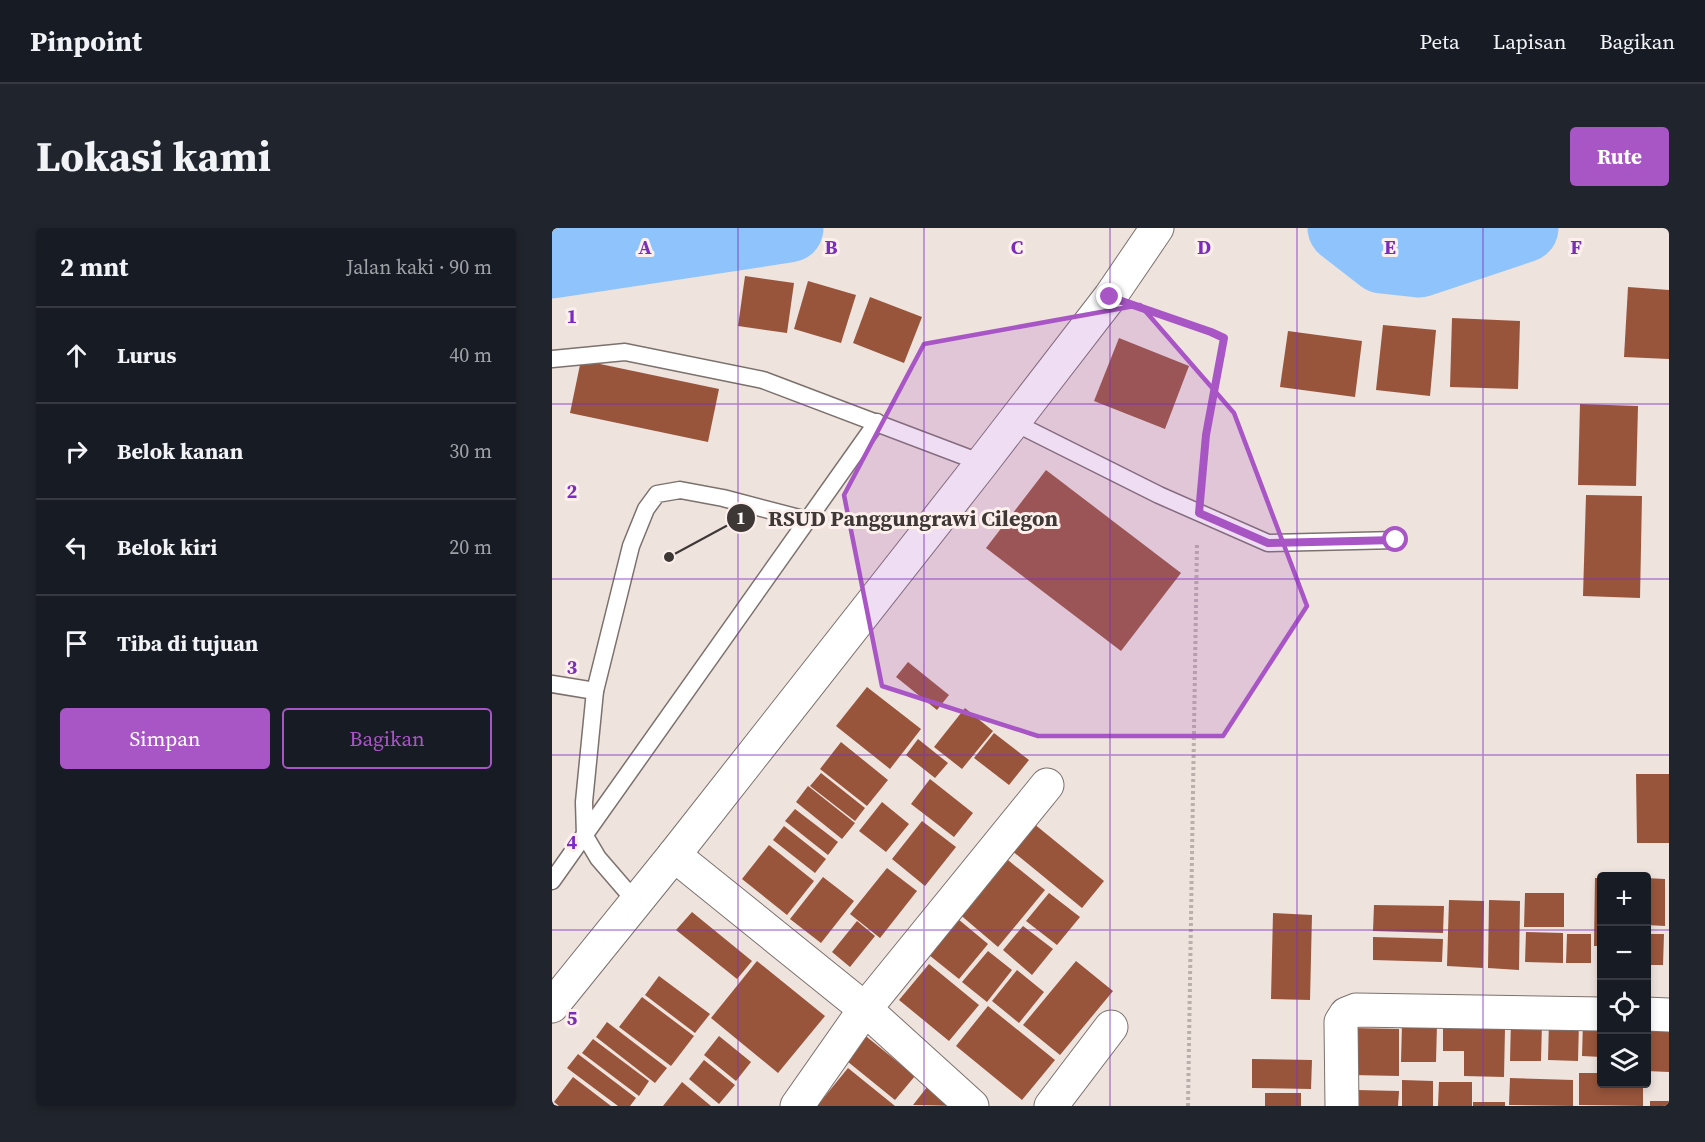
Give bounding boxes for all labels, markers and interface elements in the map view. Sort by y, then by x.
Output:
text: Pinpoint [30,22,142,60]
text: Peta [1419,27,1460,56]
text: Lapisan [1493,27,1566,56]
text: Bagikan [1599,27,1675,56]
text: Lokasi kami [36,127,271,185]
button: Rute [1570,127,1669,186]
text: A [638,233,652,261]
text: B [824,233,838,261]
text: C [1011,233,1023,261]
text: D [1197,233,1211,261]
text: E [1384,233,1396,261]
text: F [1570,233,1582,261]
text: 2 mnt [60,249,128,285]
text: Jalan kaki · 90 m [346,253,492,281]
route end [1096,283,1122,309]
text: 1 [567,302,577,330]
icon: ahead [60,339,93,372]
text: Lurus [117,340,176,370]
text: 40 m [449,341,492,369]
icon: right [60,435,93,468]
text: Belok kanan [117,436,243,466]
text: 30 m [449,437,492,465]
text: 2 [567,477,578,505]
callout: RSUD Panggungrawi Cilegon [726,498,1070,538]
text: RSUD Panggungrawi Cilegon [768,503,1058,533]
text: 1 [736,505,746,530]
route start [1382,526,1408,552]
icon: left [60,531,93,564]
text: Belok kiri [117,532,217,562]
text: 20 m [449,533,492,561]
icon: arrive [60,627,93,660]
text: Tiba di tujuan [117,628,258,658]
text: 3 [567,653,578,681]
button: Simpan [60,708,270,769]
button: Bagikan [282,708,492,769]
text: 4 [567,828,578,856]
map controls [1597,872,1651,1088]
button: + [1597,872,1651,926]
button: − [1597,926,1651,980]
button: locate [1597,980,1651,1034]
text: 5 [567,1004,578,1032]
button: layers [1597,1034,1651,1088]

